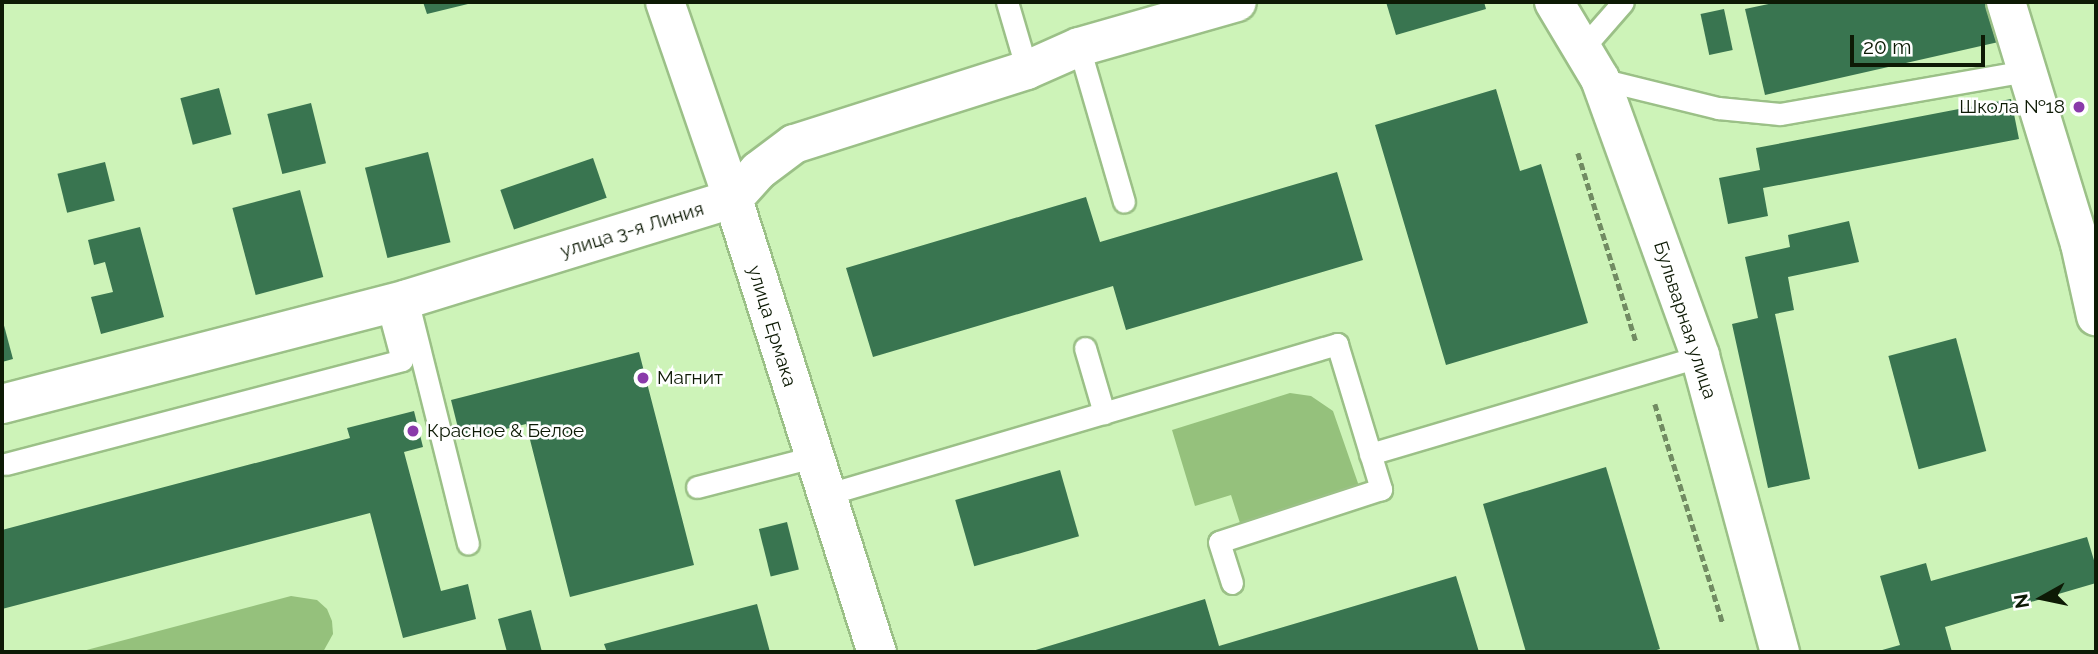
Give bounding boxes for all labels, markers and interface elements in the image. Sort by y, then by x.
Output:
scale bar [1853,21,1988,65]
text: 20 m [1863,34,1911,59]
place label: Школа №18 [1959,96,2065,118]
marker: Школа №18 [2071,99,2087,115]
street label: улица 3-я Линия [558,197,706,263]
street label: Бульварная улица [1649,238,1721,402]
street label: улица Ермака [743,263,801,389]
place label: Магнит [657,367,723,389]
marker: Магнит [635,370,651,386]
place label: Красное & Белое [427,420,584,442]
marker: Красное & Белое [405,423,421,439]
north arrow [2007,563,2077,633]
text: N [2009,592,2033,610]

